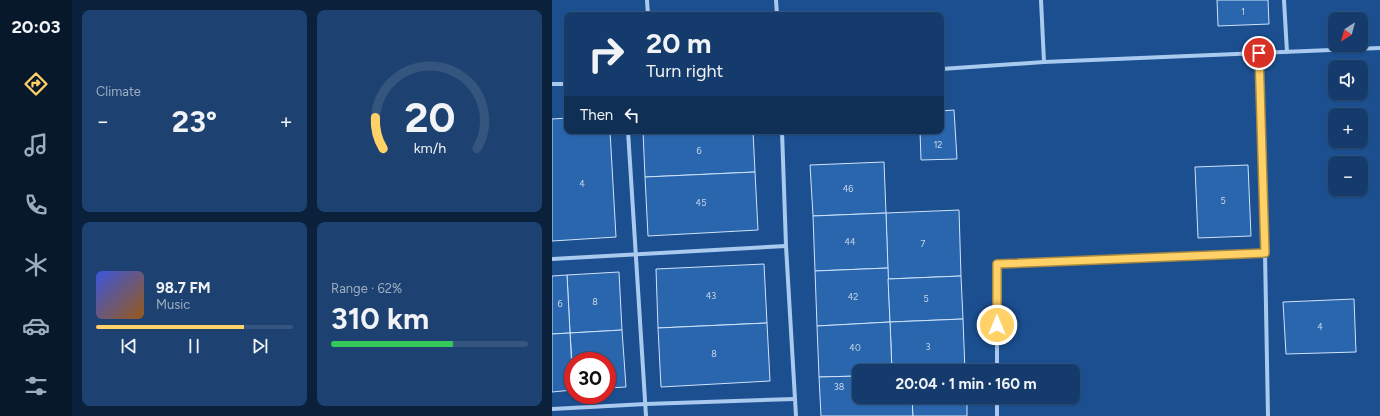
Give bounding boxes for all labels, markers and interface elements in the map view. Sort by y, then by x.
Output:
house number: 1 [1241,6,1245,17]
north arrow [1328,12,1368,52]
map controls [1328,12,1368,196]
text: 20:03 [11,16,61,38]
text: 20 m [646,26,711,60]
icon: right [580,28,632,80]
pin [1242,36,1276,70]
icon: arrive [1248,42,1270,64]
text: Turn right [646,60,723,82]
button: sound [1328,60,1368,100]
icon: directions [22,70,50,98]
text: Climate [96,84,141,99]
text: 20 [404,92,455,142]
text: 23° [172,103,217,140]
icon: left [621,104,643,126]
text: Then [580,106,613,124]
text: − [96,108,110,135]
text: + [279,108,293,135]
button: + [1328,108,1368,148]
icon: music [22,131,50,159]
text: km/h [413,139,446,157]
house number: 12 [934,139,942,150]
house number: 6 [696,145,702,156]
button: − [1328,156,1368,196]
house number: 4 [579,178,585,189]
house number: 46 [843,183,853,194]
icon: phone [22,191,50,219]
house number: 5 [1220,195,1226,206]
house number: 45 [696,197,706,208]
house number: 44 [844,236,856,247]
house number: 7 [921,238,926,249]
icon: climate [22,251,50,279]
text: 98.7 FM [156,279,211,297]
text: Range · 62% [331,281,402,296]
house number: 43 [706,290,716,301]
house number: 42 [848,291,858,302]
house number: 5 [923,293,929,304]
house number: 8 [592,296,598,307]
text: Music [156,297,190,312]
house number: 6 [557,298,563,309]
text: 310 km [331,300,429,337]
position arrow [976,304,1018,346]
icon: car [22,312,50,340]
house number: 4 [1317,321,1323,332]
icon: previous [118,335,140,357]
icon: pause [183,335,205,357]
icon: next [249,335,271,357]
house number: 3 [926,341,931,352]
house number: 40 [849,342,861,353]
house number: 8 [711,348,717,359]
speed limit sign: 30 [564,352,616,404]
icon: filters [22,372,50,400]
text: 20:04 · 1 min · 160 m [895,375,1037,393]
house number: 38 [834,381,845,392]

